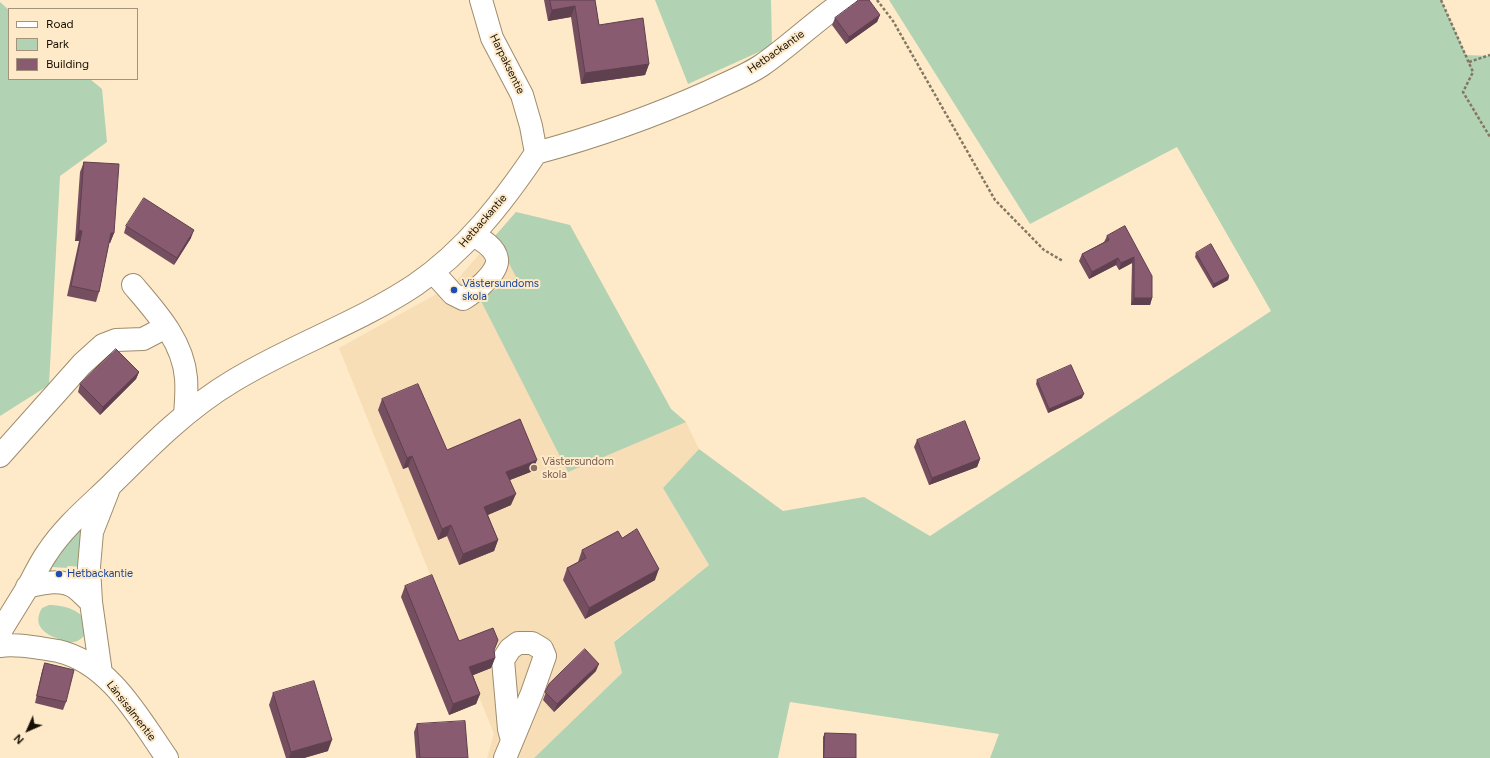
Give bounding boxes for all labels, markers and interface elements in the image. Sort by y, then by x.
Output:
legend [8,8,138,80]
text: Road [46,17,74,31]
street label: Hetbackantie [745,28,807,76]
street label: Harpaksentie [487,32,527,96]
text: Park [46,37,69,51]
text: Building [46,57,89,71]
street label: Hetbackantie [456,192,510,250]
place label: Västersundoms skola [462,277,539,303]
marker: Västersundoms skola [449,285,459,295]
place label: Västersundom skola [542,455,614,481]
marker: Västersundom skola [529,463,539,473]
place label: Hetbackantie [67,567,133,581]
marker: Hetbackantie [54,569,64,579]
street label: Länsisalmentie [103,678,159,744]
north arrow [8,710,48,750]
text: N [12,731,27,746]

